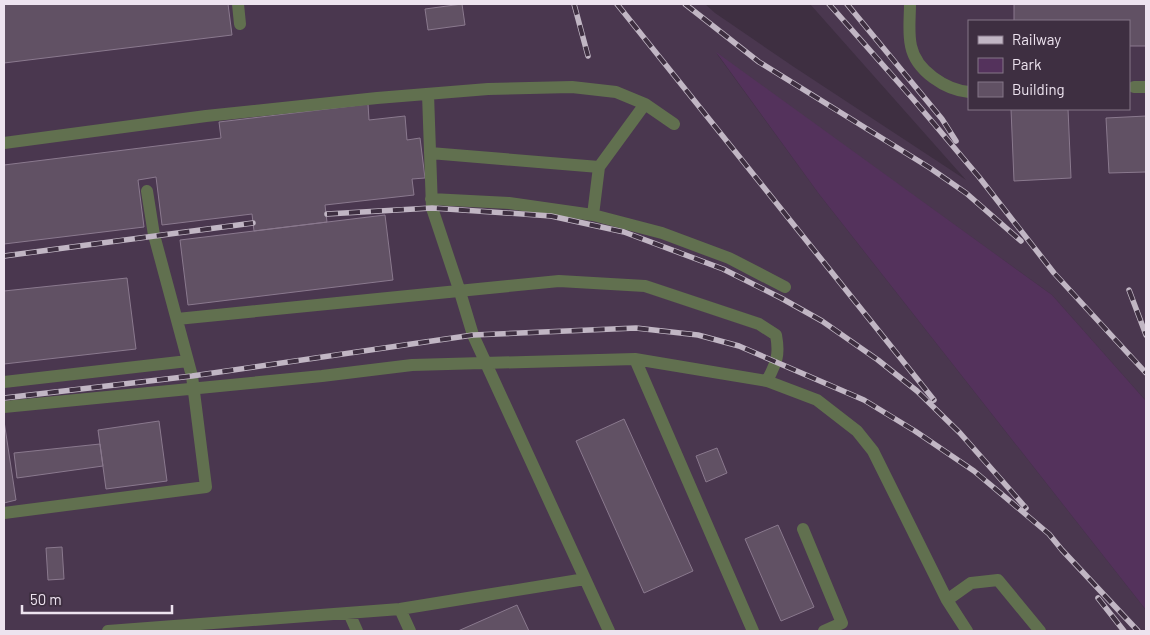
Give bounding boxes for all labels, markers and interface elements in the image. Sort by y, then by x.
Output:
legend [968,20,1130,110]
text: Railway [1012,30,1061,48]
text: Park [1012,55,1042,73]
text: Building [1012,80,1065,98]
scale bar [22,582,172,614]
text: 50 m [30,590,62,608]

